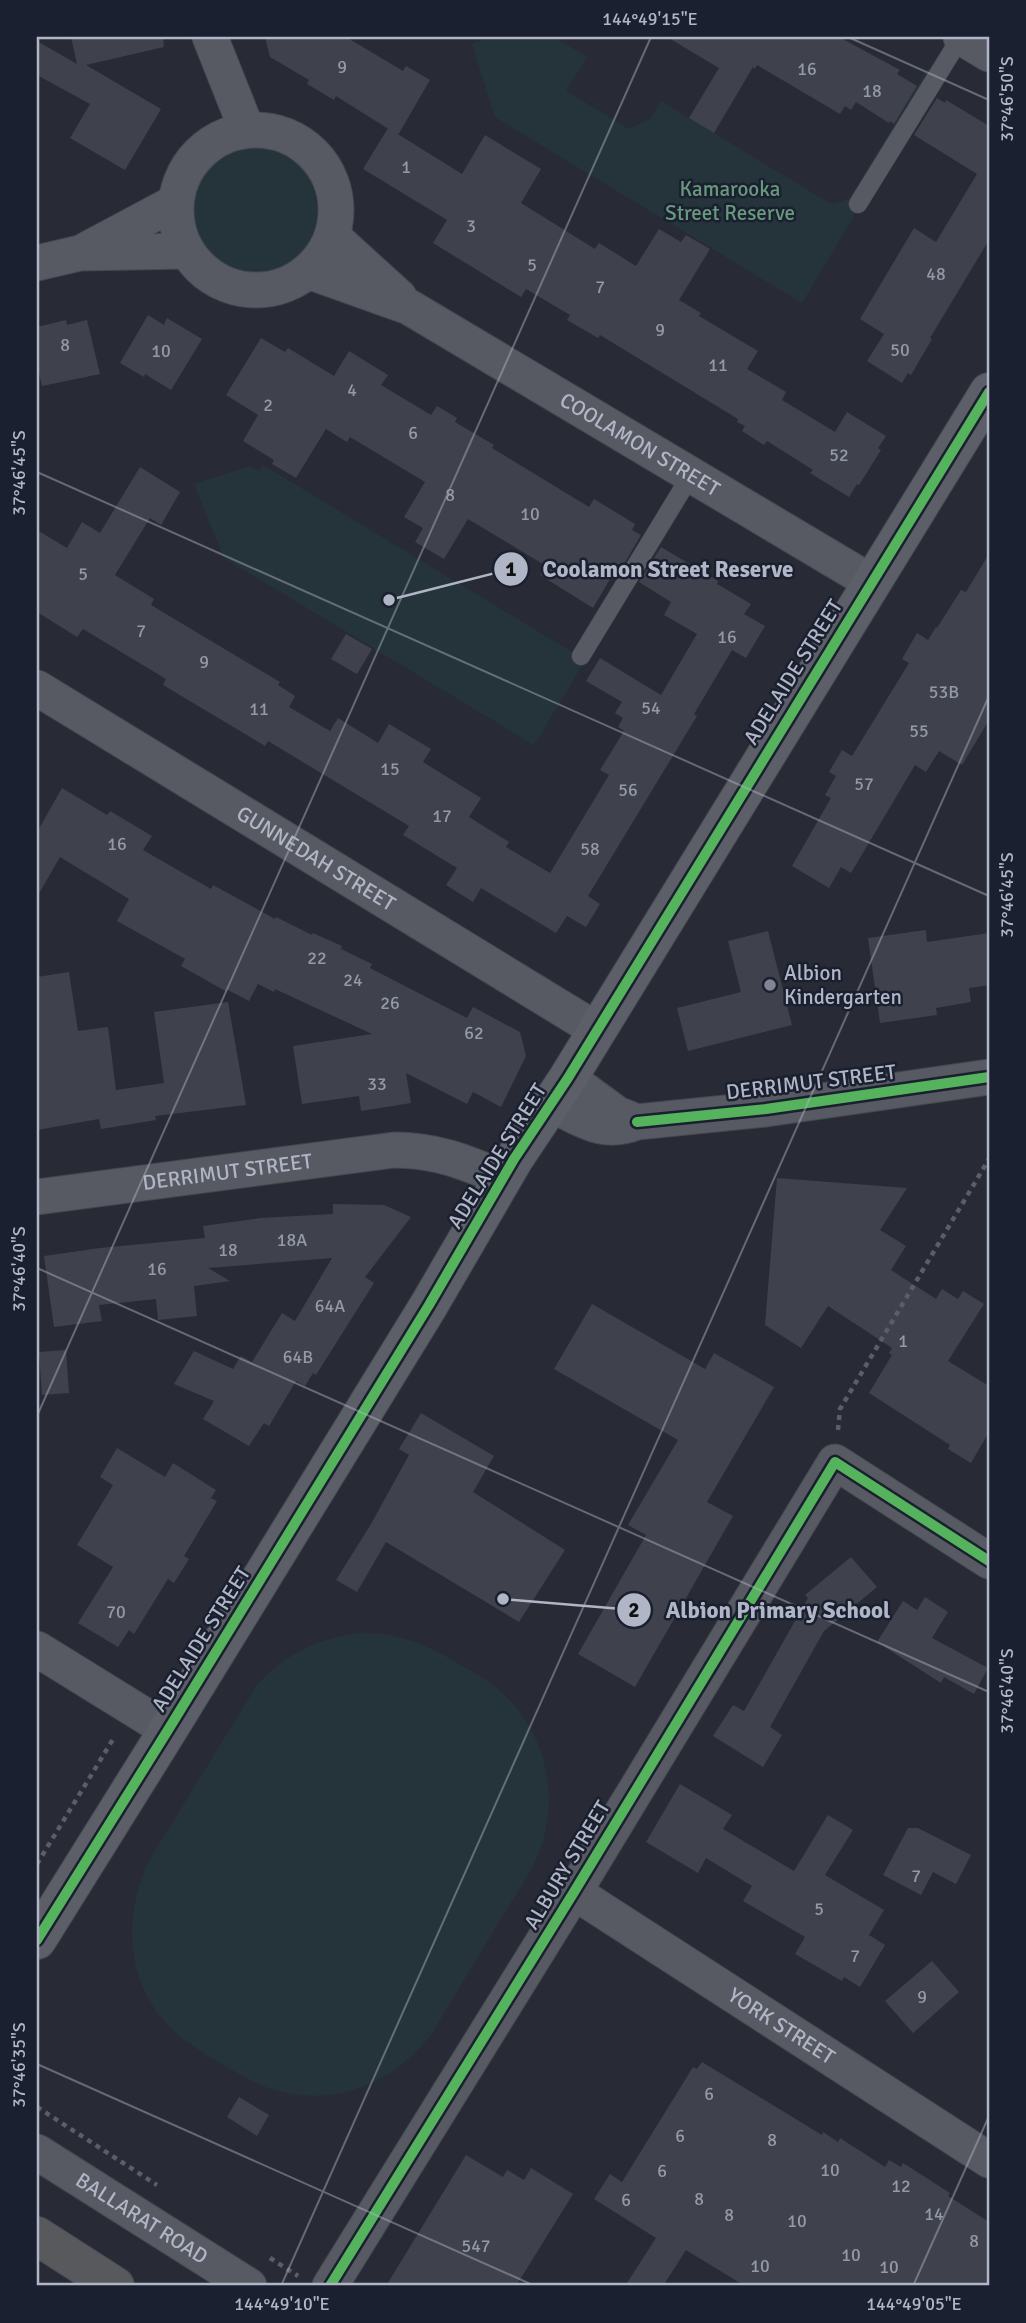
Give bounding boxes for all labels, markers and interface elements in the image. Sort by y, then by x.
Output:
text: 144°49'15"E [602,8,698,30]
house number: 9 [337,56,347,78]
text: 37°46'50"S [996,56,1018,142]
house number: 16 [797,58,817,80]
house number: 18 [862,80,882,102]
house number: 1 [401,156,411,178]
park label: Kamarooka Street Reserve [665,176,795,226]
house number: 3 [466,215,476,237]
house number: 5 [527,254,537,276]
house number: 48 [926,263,946,285]
house number: 7 [595,276,605,298]
house number: 9 [655,319,665,341]
house number: 8 [60,334,70,356]
house number: 50 [890,339,910,361]
house number: 10 [151,340,171,362]
house number: 11 [708,354,728,376]
house number: 4 [347,379,357,401]
street label: COOLAMON STREET [555,387,725,502]
house number: 2 [263,394,273,416]
house number: 6 [408,422,418,444]
text: 37°46'45"S [8,430,30,516]
house number: 52 [829,444,849,466]
house number: 8 [445,484,455,506]
house number: 10 [520,503,540,525]
callout: Coolamon Street Reserve [493,547,807,591]
text: Coolamon Street Reserve [543,555,793,584]
text: 1 [505,556,517,582]
house number: 5 [78,563,88,585]
street label: ADELAIDE STREET [738,594,848,749]
house number: 7 [136,620,146,642]
house number: 16 [717,626,737,648]
house number: 9 [199,651,209,673]
house number: 53B [929,681,959,703]
house number: 54 [641,697,661,719]
house number: 11 [249,698,269,720]
house number: 55 [909,720,929,742]
house number: 15 [380,758,400,780]
house number: 57 [854,773,874,795]
house number: 56 [618,779,638,801]
street label: GUNNEDAH STREET [232,800,401,917]
house number: 17 [432,805,452,827]
house number: 16 [107,833,127,855]
house number: 58 [580,838,600,860]
text: 37°46'45"S [996,852,1018,938]
house number: 22 [307,947,327,969]
place label: Albion Kindergarten [784,960,902,1010]
house number: 24 [343,969,363,991]
marker: Albion Kindergarten [762,977,778,993]
house number: 26 [380,992,400,1014]
house number: 62 [464,1022,484,1044]
street label: DERRIMUT STREET [725,1059,898,1105]
house number: 33 [367,1073,387,1095]
street label: ADELAIDE STREET [442,1078,552,1233]
street label: DERRIMUT STREET [141,1148,314,1196]
text: 37°46'40"S [8,1226,30,1312]
house number: 18A [277,1229,307,1251]
house number: 18 [218,1239,238,1261]
house number: 16 [147,1258,167,1280]
house number: 64A [315,1295,345,1317]
house number: 1 [898,1330,908,1352]
house number: 64B [283,1346,313,1368]
street label: ADELAIDE STREET [146,1561,256,1716]
callout: Albion Primary School [616,1588,904,1632]
text: Albion Primary School [666,1596,890,1625]
text: 2 [628,1597,640,1623]
house number: 70 [106,1601,126,1623]
text: 37°46'40"S [996,1648,1018,1734]
street label: ALBURY STREET [518,1795,616,1934]
house number: 7 [911,1865,921,1887]
house number: 5 [814,1898,824,1920]
house number: 7 [850,1945,860,1967]
street label: YORK STREET [723,1982,840,2070]
house number: 9 [917,1986,927,2008]
text: 37°46'35"S [8,2022,30,2108]
house number: 6 [704,2083,714,2105]
house number: 6 [675,2125,685,2147]
house number: 8 [767,2129,777,2151]
house number: 10 [820,2159,840,2181]
house number: 6 [657,2160,667,2182]
street label: BALLARAT ROAD [71,2167,213,2270]
house number: 12 [891,2175,911,2197]
house number: 8 [694,2188,704,2210]
house number: 6 [621,2189,631,2211]
house number: 14 [924,2203,944,2225]
house number: 8 [724,2204,734,2226]
house number: 10 [787,2210,807,2232]
house number: 8 [969,2230,979,2252]
house number: 547 [461,2235,491,2257]
house number: 10 [841,2244,861,2266]
house number: 10 [750,2255,770,2277]
house number: 10 [879,2256,899,2278]
text: 144°49'10"E [234,2293,330,2315]
text: 144°49'05"E [866,2293,962,2315]

